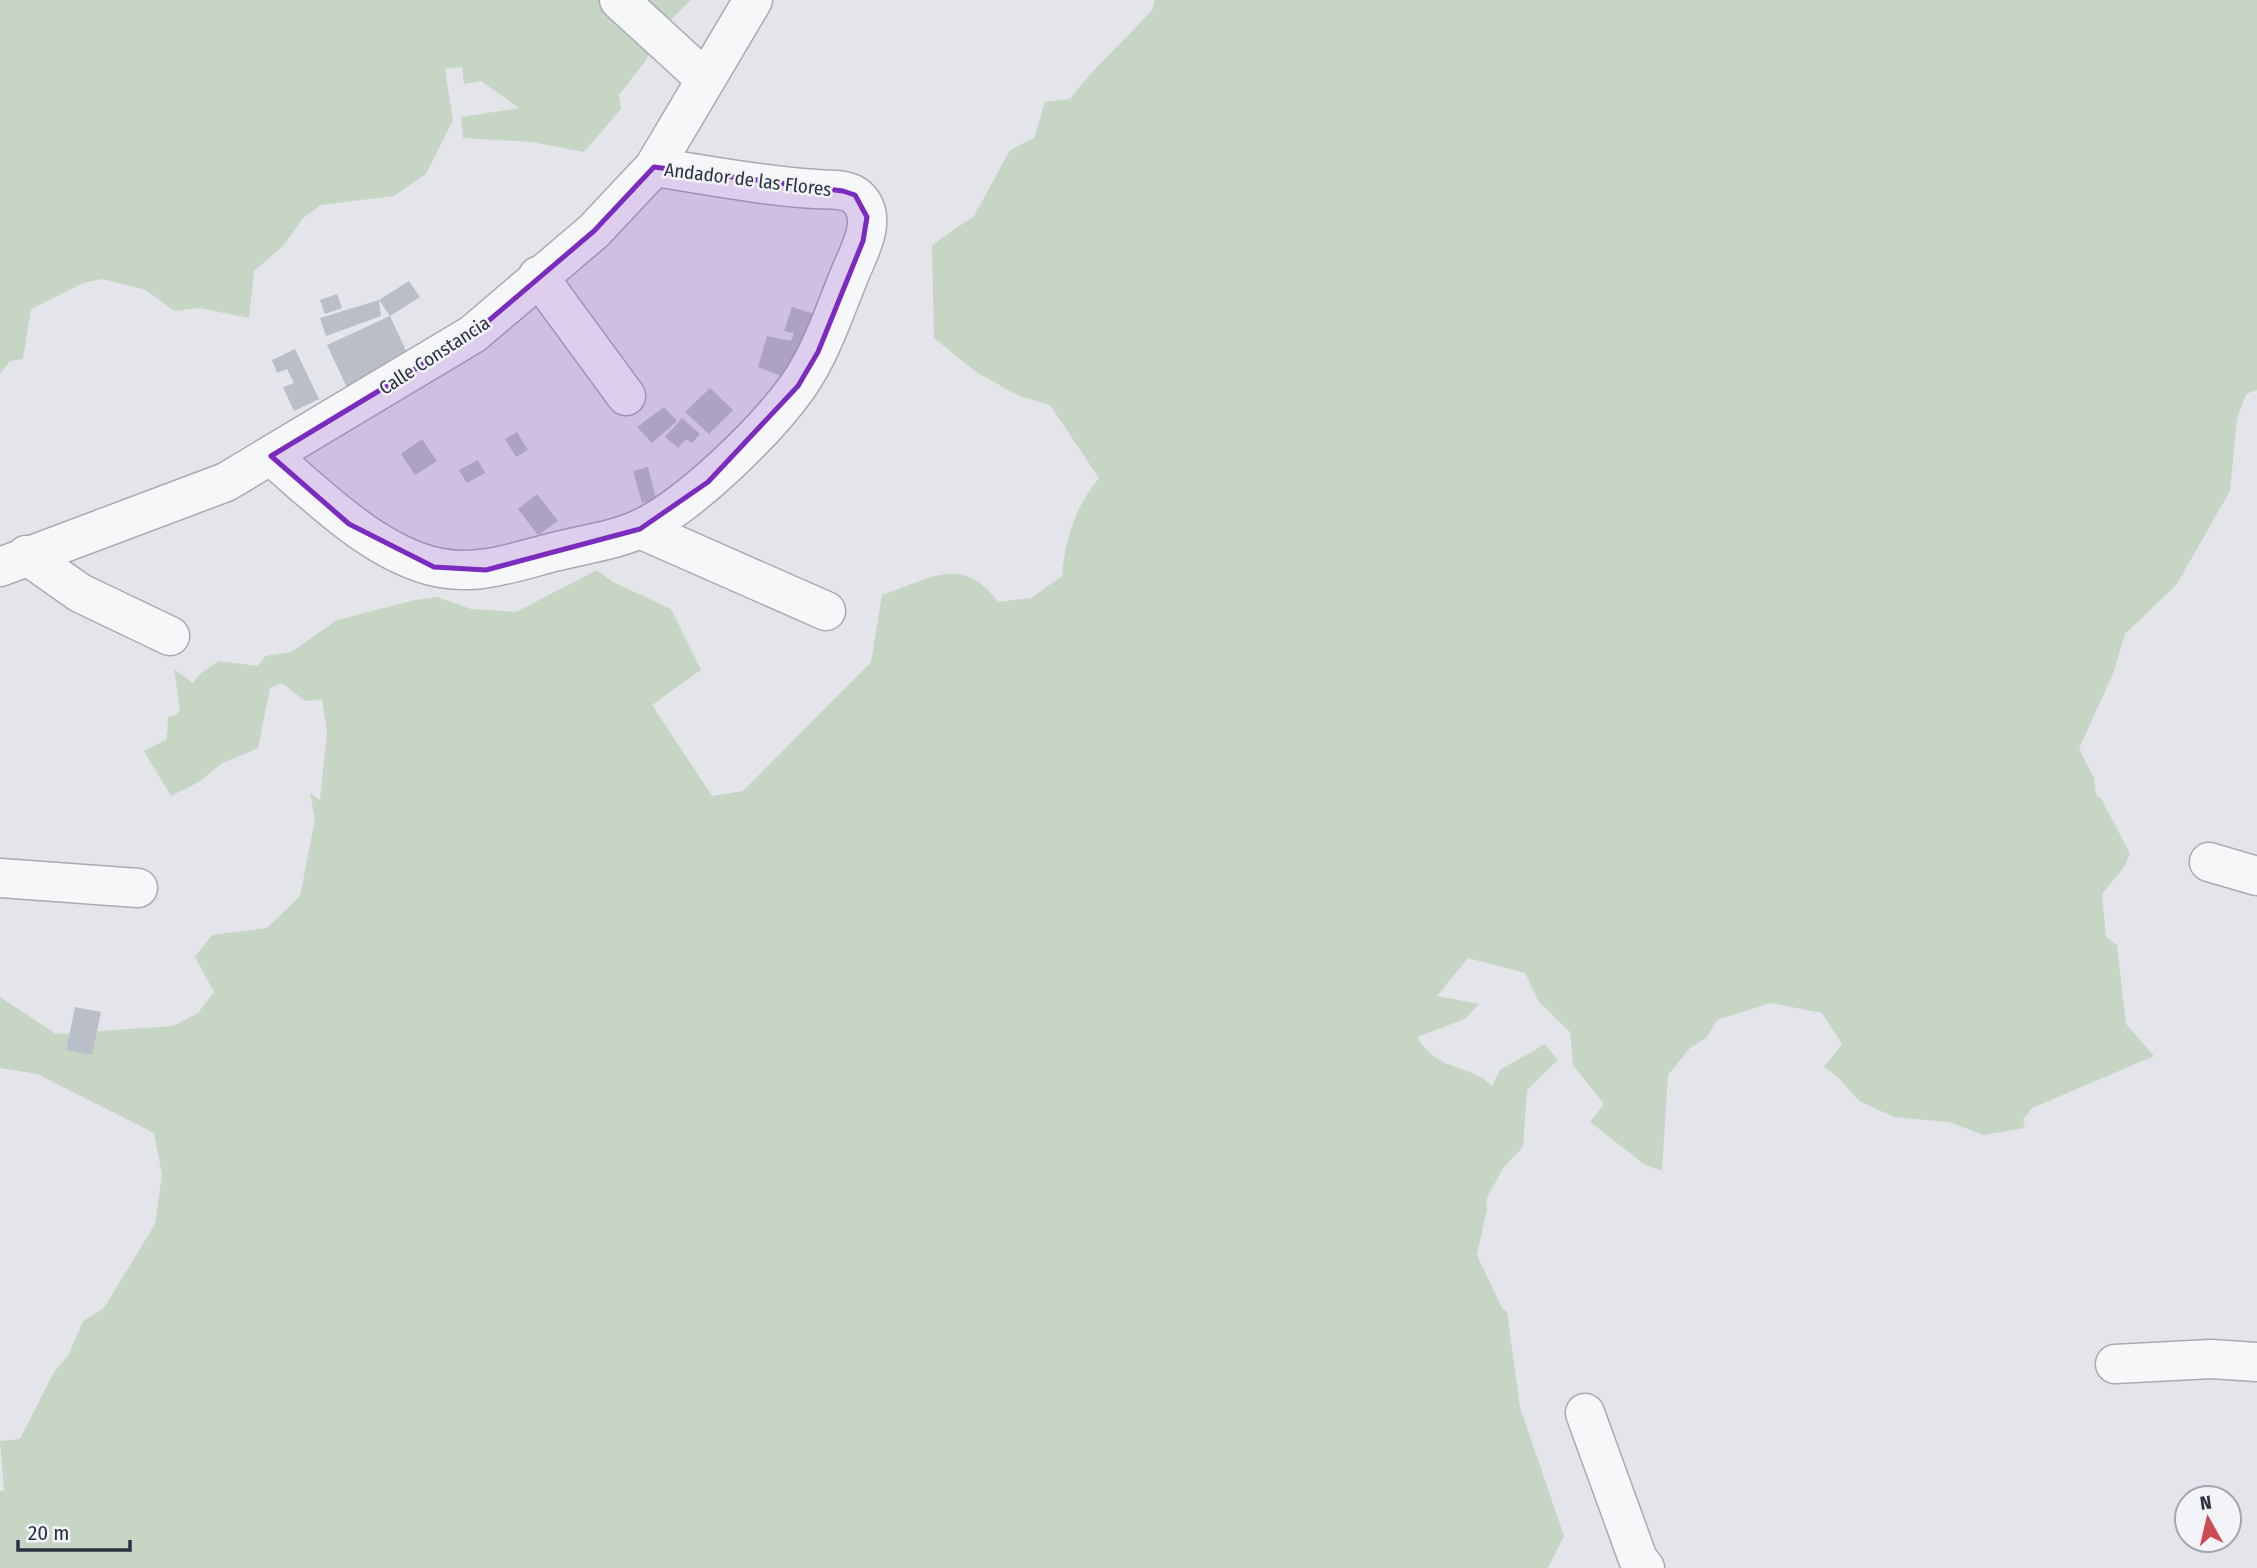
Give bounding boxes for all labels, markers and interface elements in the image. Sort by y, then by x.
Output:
street label: Andador de las Flores [663,158,833,201]
street label: Calle Constancia [375,311,494,400]
north arrow [2173,1484,2243,1554]
text: N [2198,1490,2213,1515]
scale bar [18,1508,130,1552]
text: 20 m [28,1520,69,1546]

